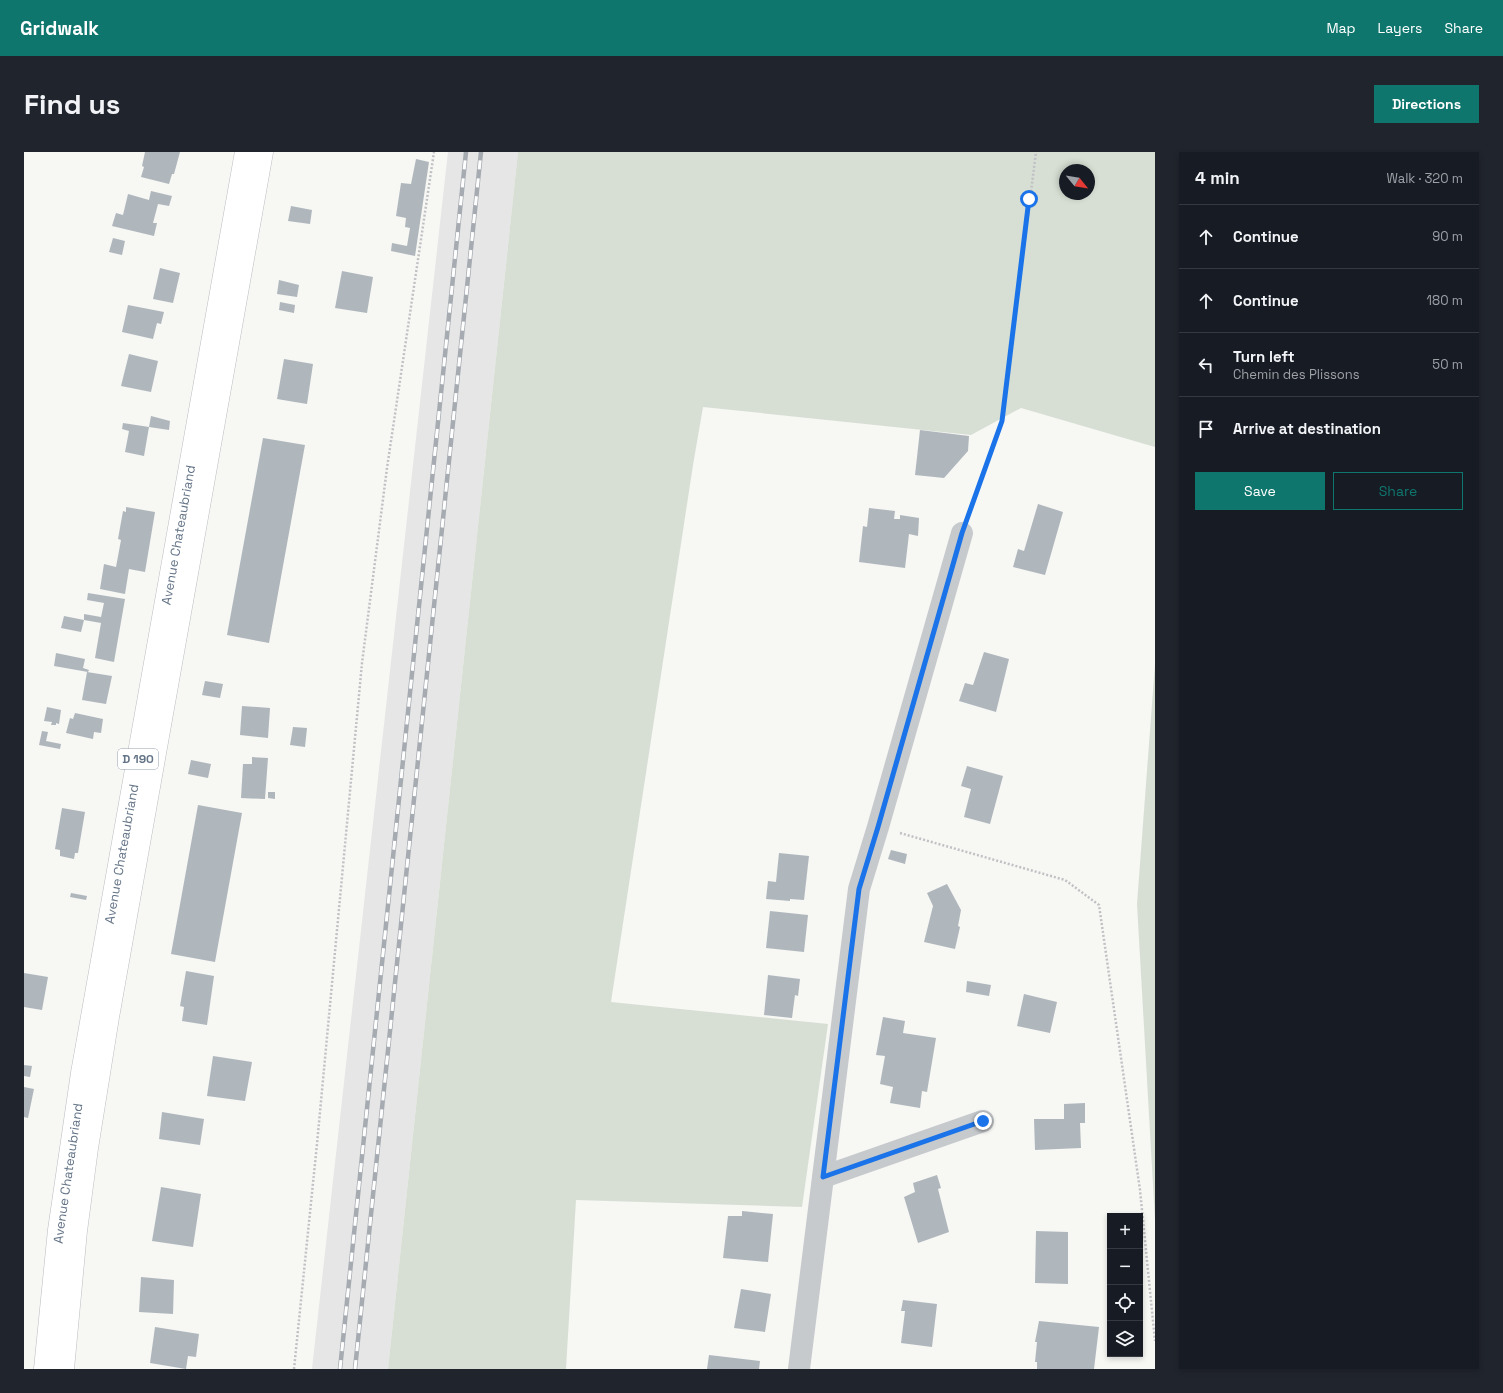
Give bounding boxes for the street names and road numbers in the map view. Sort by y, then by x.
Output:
street label: Avenue Chateaubriand [158,464,199,606]
road number: D 190 [118,749,158,769]
street label: Avenue Chateaubriand [101,783,142,925]
street label: Avenue Chateaubriand [50,1102,86,1244]

